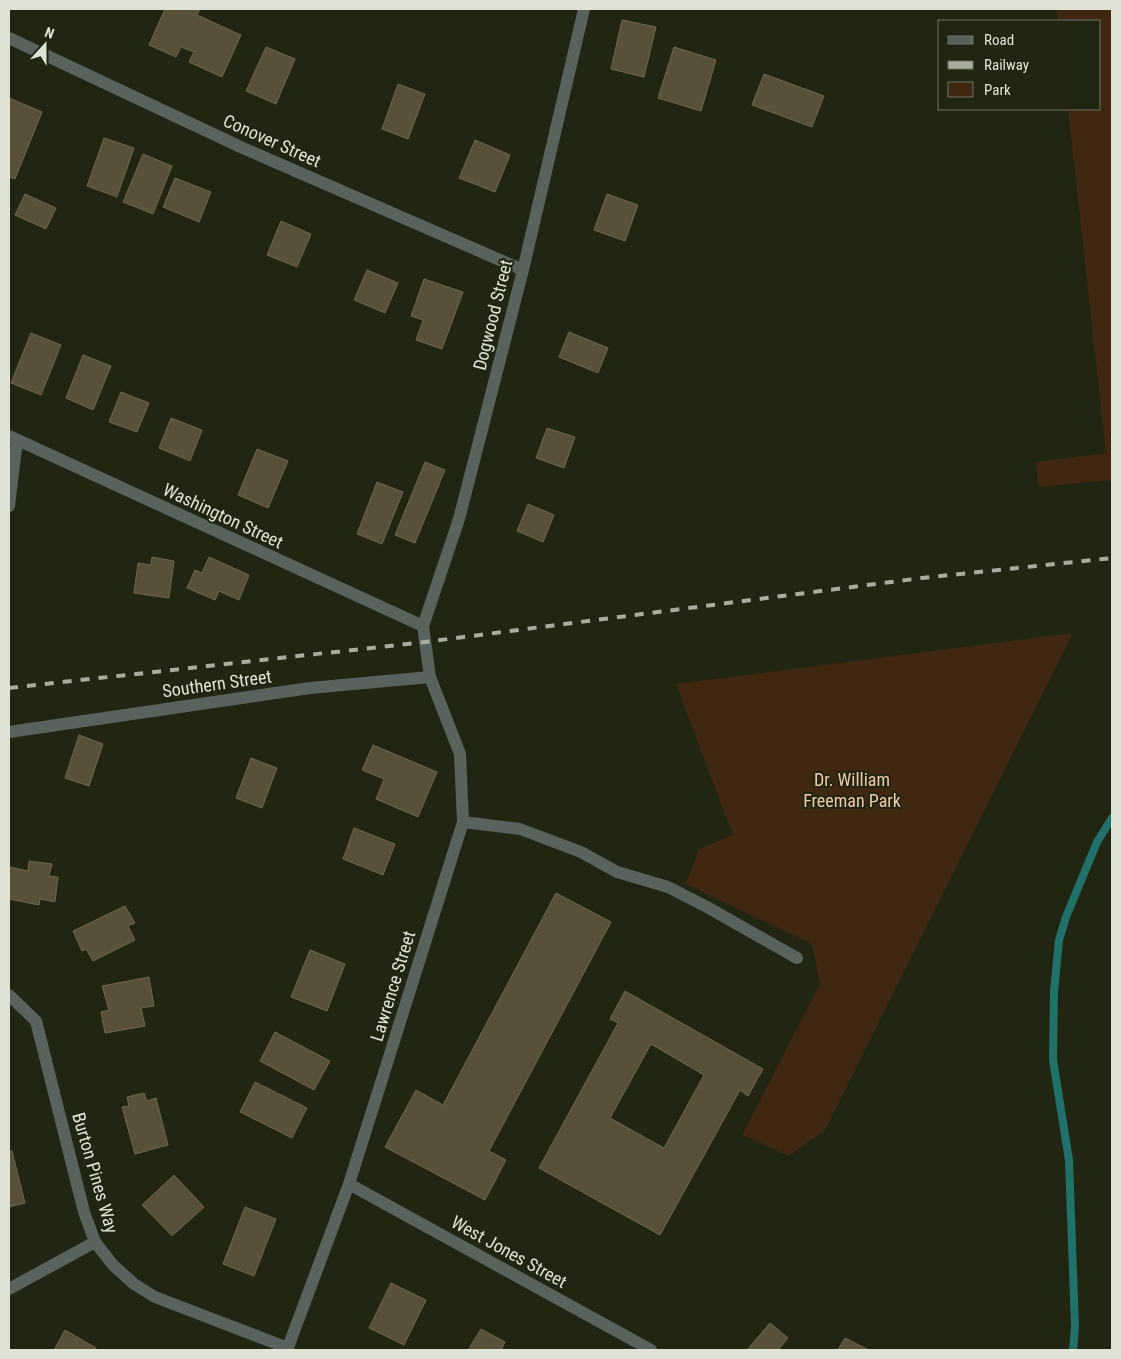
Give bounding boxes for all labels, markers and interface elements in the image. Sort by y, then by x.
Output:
north arrow [20,20,70,70]
legend [938,20,1101,110]
text: N [43,24,57,42]
text: Road [984,31,1014,49]
text: Railway [984,56,1029,74]
text: Park [984,81,1011,99]
street label: Conover Street [220,110,324,171]
street label: Dogwood Street [469,257,516,372]
street label: Washington Street [160,479,287,553]
street label: Southern Street [161,665,273,702]
park label: Dr. William Freeman Park [803,769,901,811]
street label: Lawrence Street [366,928,419,1044]
street label: Burton Pines Way [68,1110,123,1236]
street label: West Jones Street [448,1211,571,1292]

